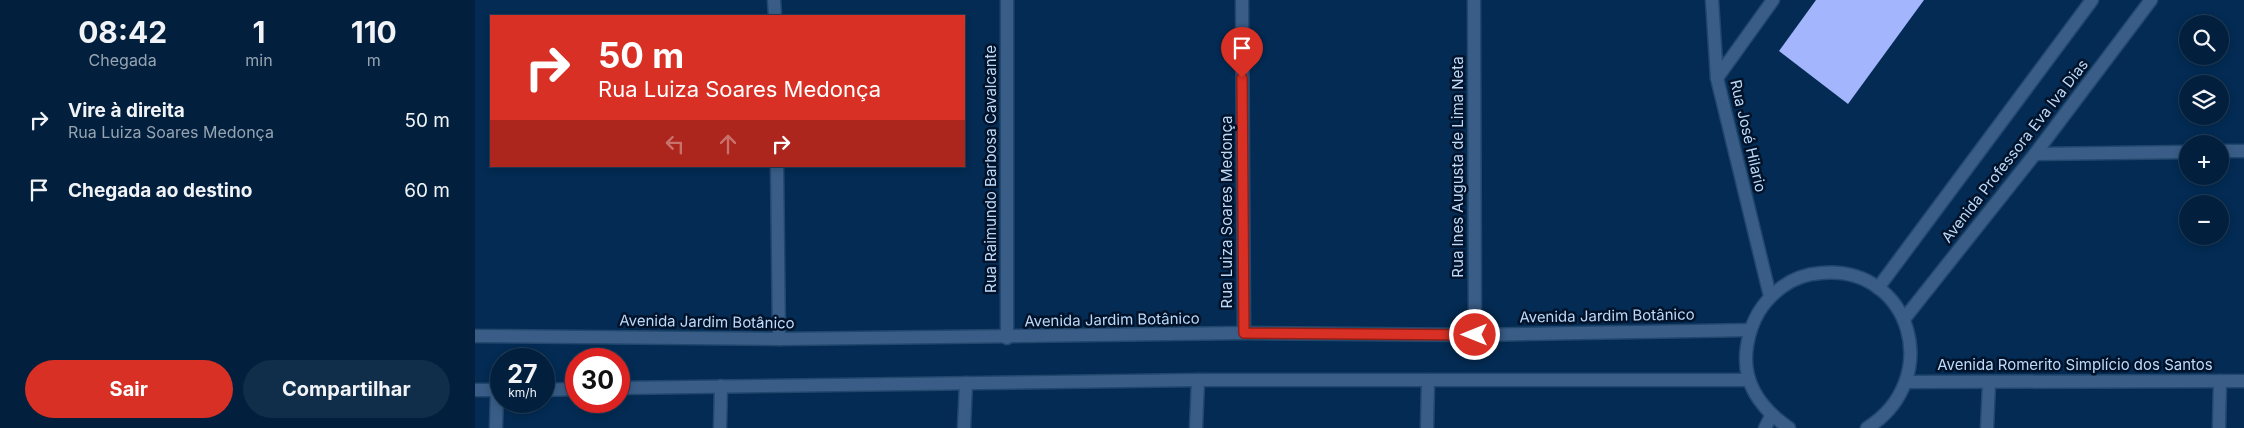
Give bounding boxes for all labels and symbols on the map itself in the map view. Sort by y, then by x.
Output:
pin [1221,27,1263,78]
street label: Rua Raimundo Barbosa Cavalcante [981,45,1000,293]
street label: Avenida Professora Eva Iva Dias [1937,55,2092,246]
street label: Rua Ines Augusta de Lima Neta [1448,56,1467,278]
street label: Rua José Hilario [1726,78,1771,194]
street label: Rua Luiza Soares Medonça [1217,115,1236,309]
street label: Avenida Jardim Botânico [1519,304,1695,327]
street label: Avenida Jardim Botânico [1024,308,1200,331]
position arrow [1448,308,1500,360]
street label: Avenida Jardim Botânico [619,310,795,333]
speed limit sign: 30 [565,348,630,413]
street label: Avenida Romerito Simplício dos Santos [1937,355,2213,374]

